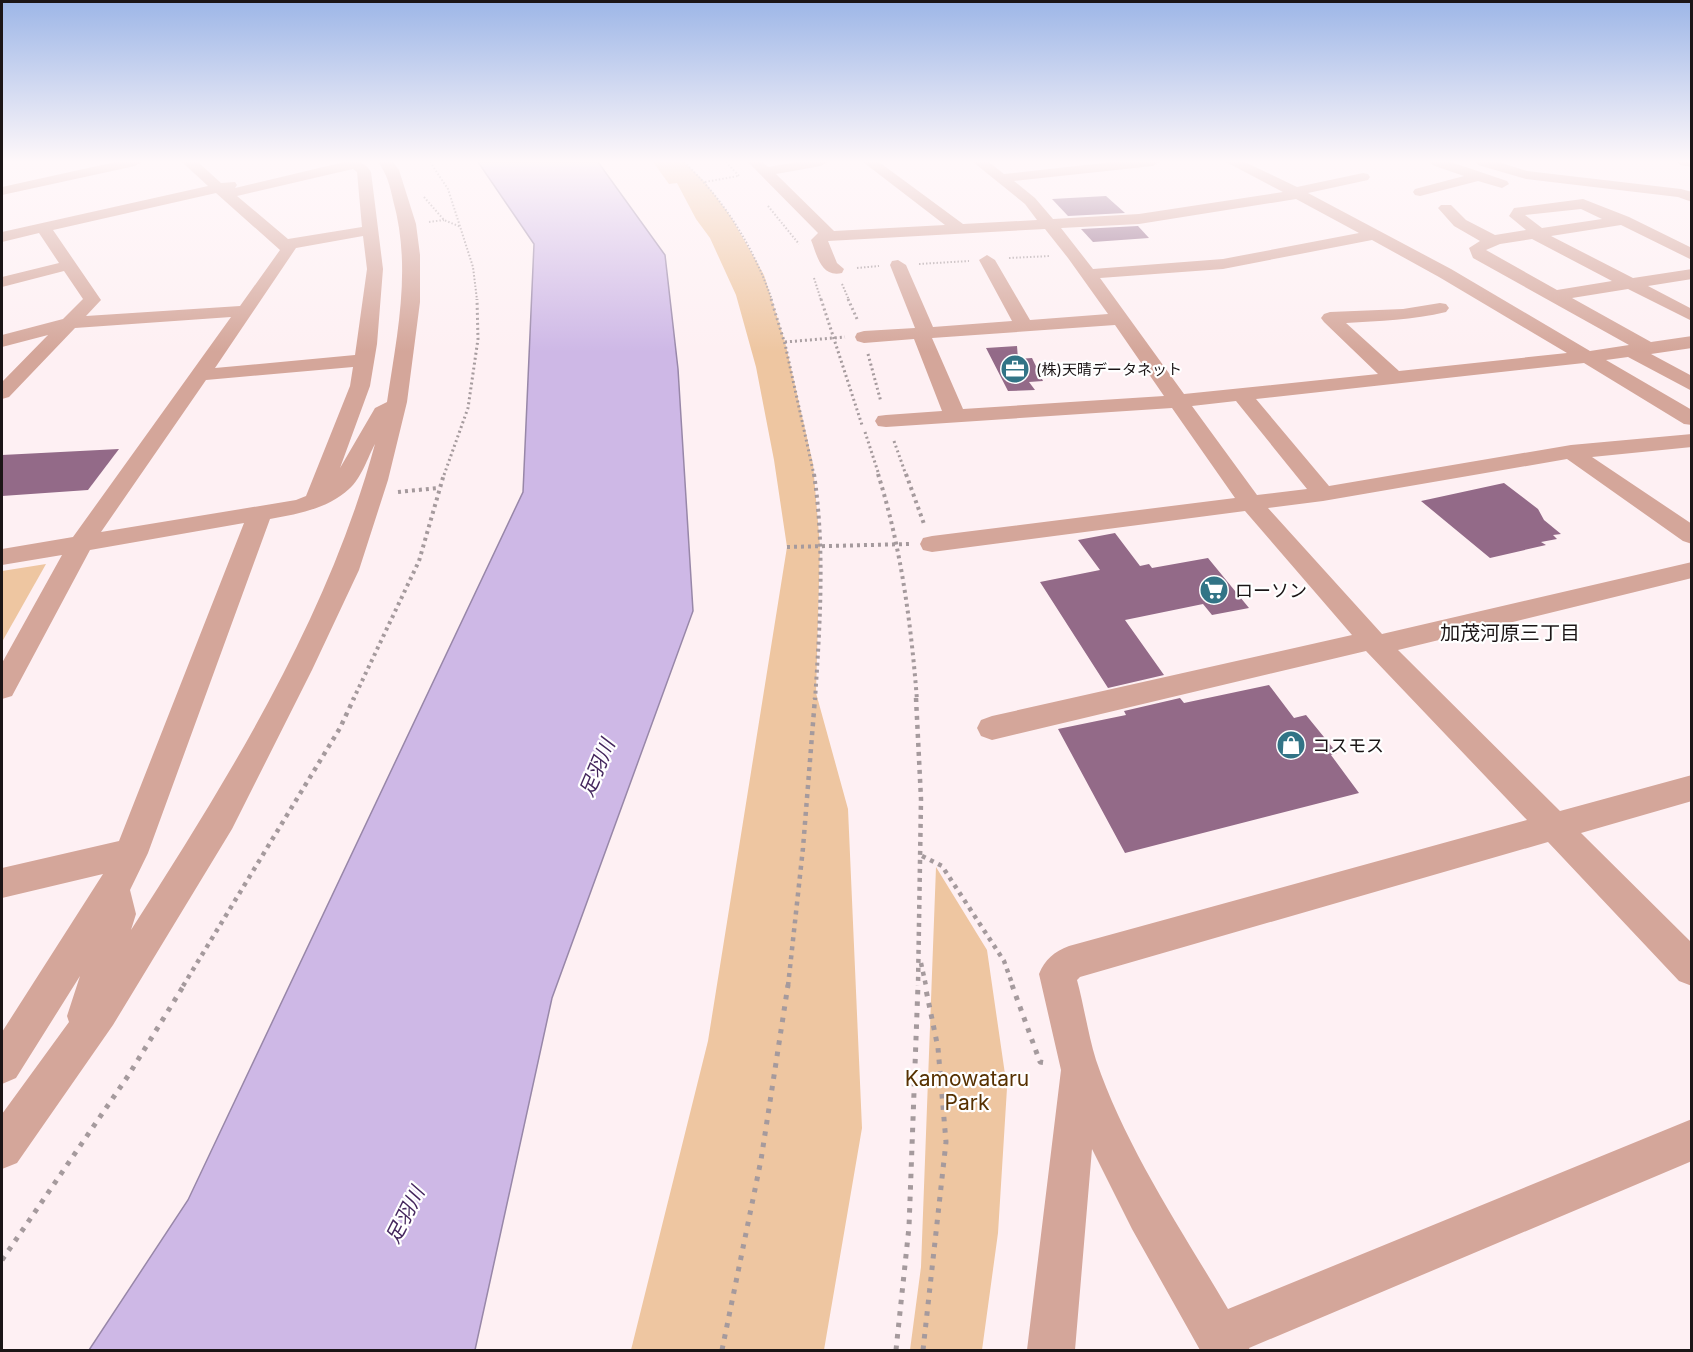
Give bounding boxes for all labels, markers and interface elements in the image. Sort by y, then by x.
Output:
office icon: (株)天晴データネット [999,353,1031,385]
place label: (株)天晴データネット [1036,360,1182,379]
supermarket icon: ローソン [1198,574,1230,606]
place label: ローソン [1235,580,1307,601]
district label: 加茂河原三丁目 [1440,621,1580,645]
shop icon: コスモス [1275,729,1307,761]
water label: 足羽川 [574,734,621,800]
place label: コスモス [1312,735,1384,756]
park label: Kamowataru Park [905,1066,1029,1115]
water label: 足羽川 [381,1181,430,1247]

